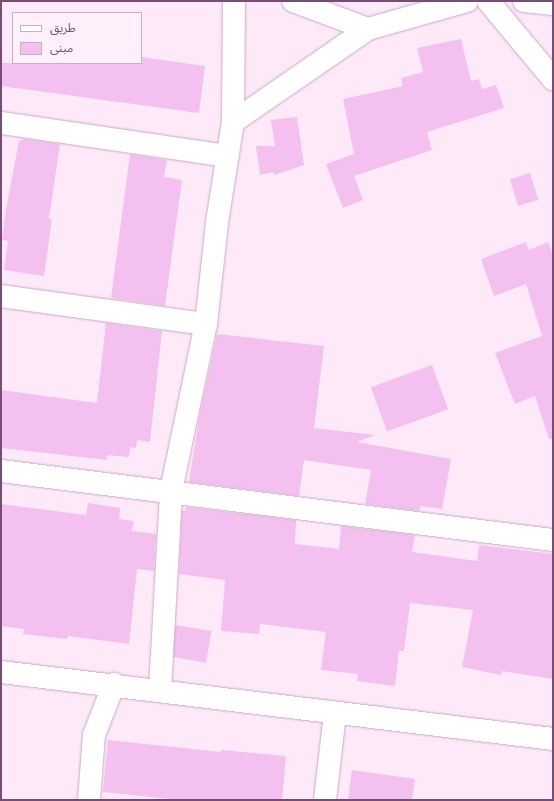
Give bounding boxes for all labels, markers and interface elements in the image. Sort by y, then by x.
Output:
legend [12,12,142,64]
text: طريق [50,21,76,35]
text: مبنى [50,41,73,55]

